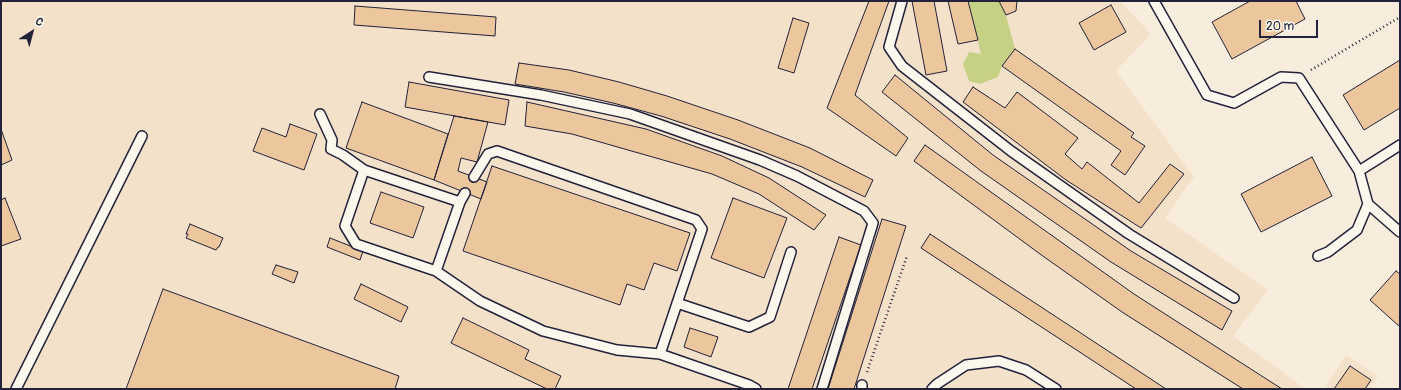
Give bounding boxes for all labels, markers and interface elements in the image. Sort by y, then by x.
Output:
north arrow [12,12,52,52]
scale bar [1261,12,1320,38]
text: С [33,15,46,29]
text: 20 m [1266,19,1294,34]

